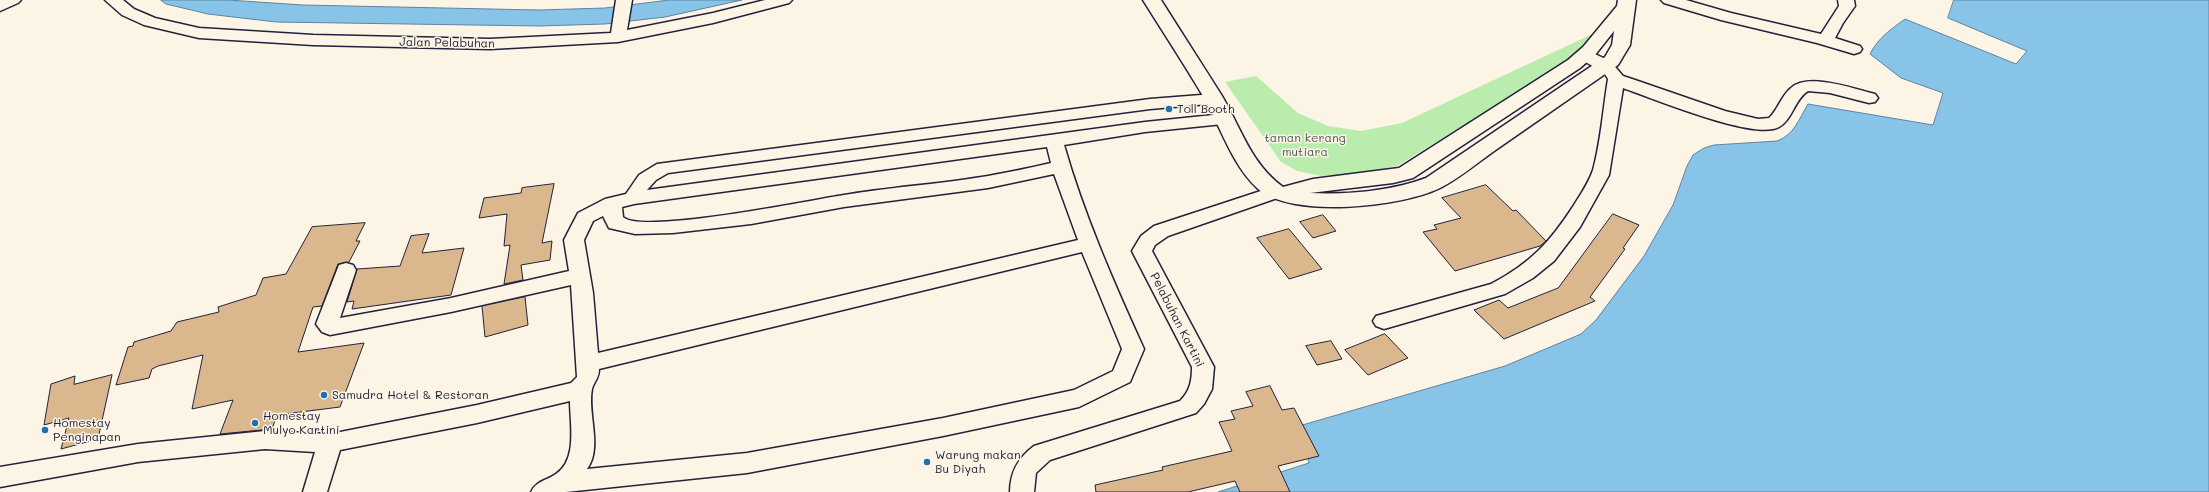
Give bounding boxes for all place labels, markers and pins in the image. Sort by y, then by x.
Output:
place label: Toll Booth [1177,102,1234,116]
marker: Toll Booth [1164,104,1174,114]
place label: Samudra Hotel & Restoran [332,388,489,402]
marker: Samudra Hotel & Restoran [319,390,329,400]
place label: Homestay Mulyo Kartini [263,409,339,437]
place label: Homestay Penginapan [53,416,121,444]
marker: Homestay Mulyo Kartini [250,418,260,428]
marker: Homestay Penginapan [40,425,50,435]
place label: Warung makan Bu Diyah [935,448,1021,476]
marker: Warung makan Bu Diyah [922,457,932,467]

